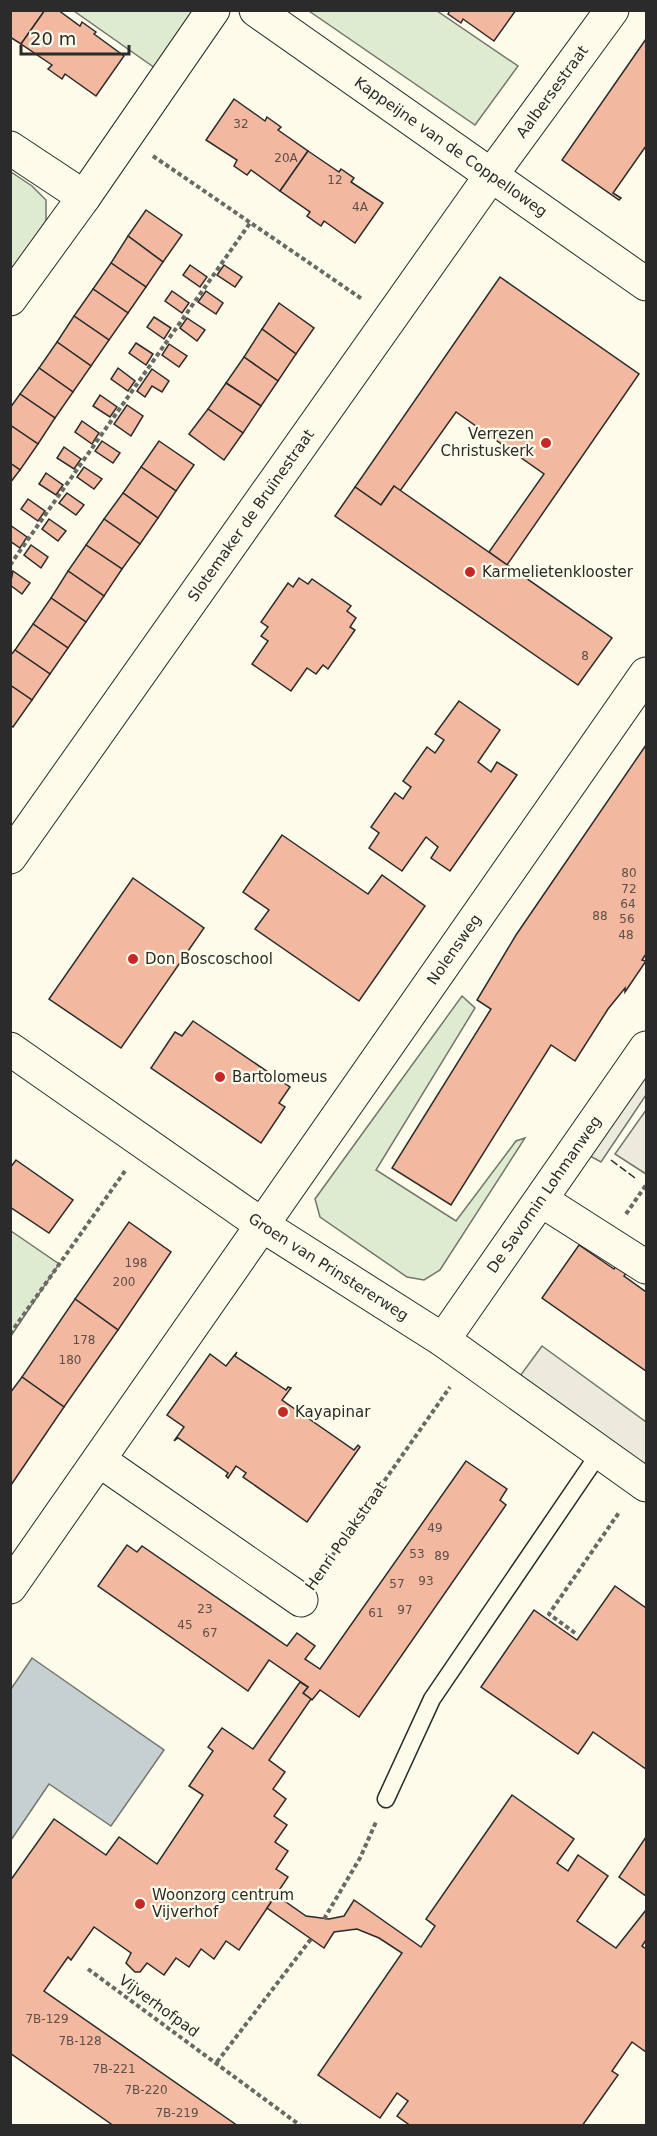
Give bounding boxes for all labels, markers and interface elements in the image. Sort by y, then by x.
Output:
scale bar [21,18,129,56]
text: 20 m [30,28,76,49]
street label: Aalbersestraat [513,42,592,141]
street label: Kappeijne van de Coppelloweg [351,73,551,221]
house number: 32 [233,117,249,131]
house number: 20A [274,151,299,165]
house number: 12 [327,173,343,187]
house number: 4A [352,200,369,214]
place label: Verrezen Christuskerk [440,425,534,460]
street label: Slotemaker de Bruïnestraat [184,426,318,605]
marker: Verrezen Christuskerk [539,436,553,450]
place label: Karmelietenklooster [482,563,634,581]
marker: Karmelietenklooster [463,565,477,579]
house number: 8 [581,649,589,663]
house number: 80 [621,866,637,880]
house number: 72 [621,882,637,896]
house number: 64 [620,897,636,911]
house number: 88 [592,909,608,923]
street label: Nolensweg [423,911,485,988]
house number: 56 [619,912,635,926]
house number: 48 [618,928,634,942]
place label: Don Boscoschool [145,950,273,968]
marker: Don Boscoschool [126,952,140,966]
place label: Bartolomeus [232,1068,327,1086]
marker: Bartolomeus [213,1070,227,1084]
street label: De Savornin Lohmanweg [483,1112,605,1277]
street label: Groen van Prinstererweg [245,1209,412,1325]
house number: 198 [125,1256,147,1270]
house number: 200 [113,1275,135,1289]
house number: 178 [73,1333,95,1347]
house number: 180 [59,1353,81,1367]
place label: Kayapinar [295,1403,371,1421]
marker: Kayapinar [276,1405,290,1419]
street label: Henri Polakstraat [302,1478,390,1594]
house number: 49 [427,1521,443,1535]
house number: 53 [409,1547,425,1561]
house number: 89 [434,1549,450,1563]
house number: 93 [418,1574,434,1588]
house number: 57 [389,1577,405,1591]
house number: 23 [197,1602,213,1616]
house number: 97 [397,1603,413,1617]
house number: 61 [368,1606,384,1620]
house number: 45 [177,1618,193,1632]
house number: 67 [202,1626,218,1640]
place label: Woonzorg centrum Vijverhof [152,1886,294,1921]
marker: Woonzorg centrum Vijverhof [133,1897,147,1911]
street label: Vijverhofpad [115,1971,203,2041]
house number: 7B-129 [25,2012,69,2026]
house number: 7B-128 [58,2034,102,2048]
house number: 7B-221 [92,2062,136,2076]
house number: 7B-220 [124,2083,168,2097]
house number: 7B-219 [155,2106,199,2120]

